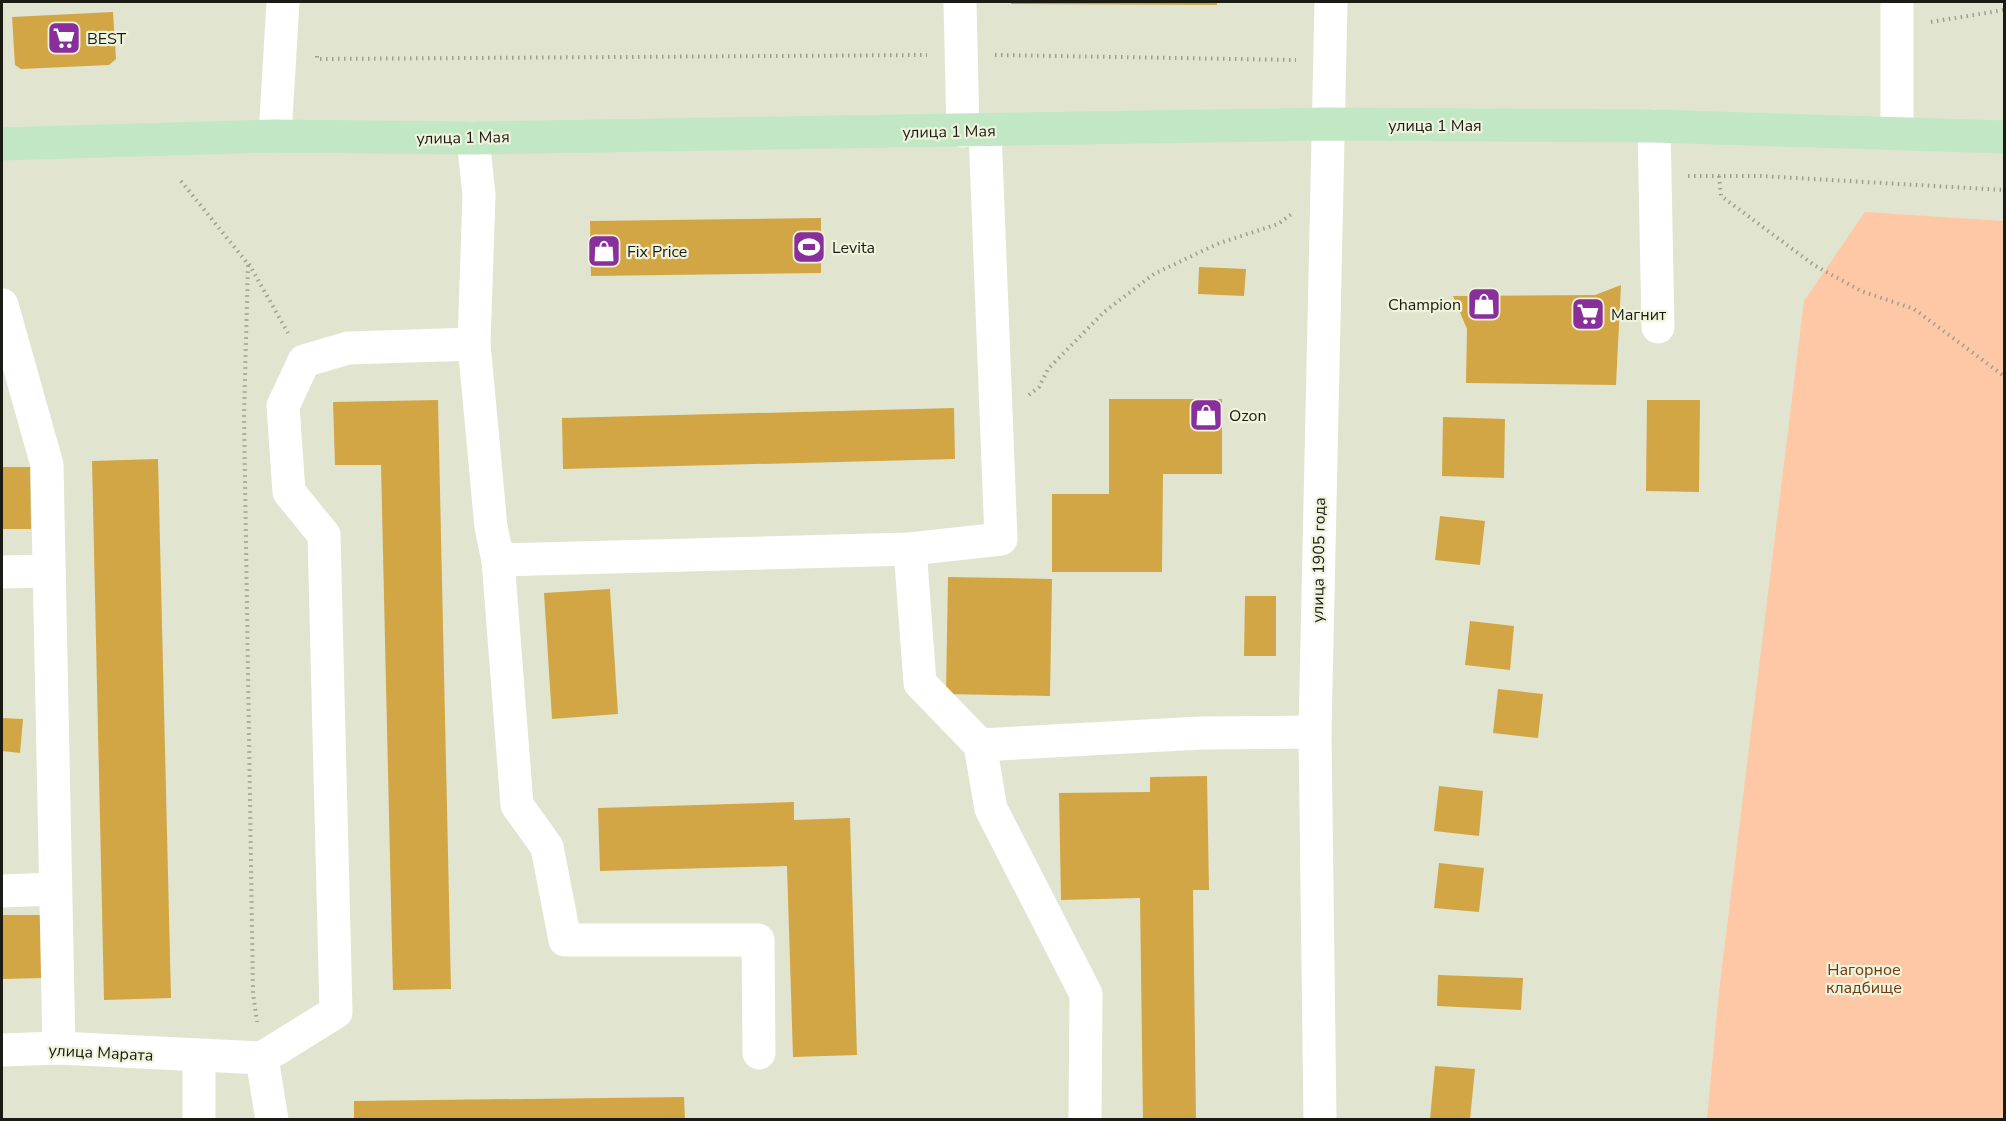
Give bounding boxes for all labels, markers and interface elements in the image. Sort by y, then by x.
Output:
supermarket icon: BEST [46,20,82,56]
place label: BEST [87,28,127,50]
street label: улица 1 Мая [1388,115,1482,137]
street label: улица 1 Мая [902,120,996,144]
street label: улица 1 Мая [416,126,510,150]
sports icon: Levita [791,229,827,265]
shop icon: Fix Price [586,233,622,269]
place label: Levita [832,237,875,259]
place label: Fix Price [627,241,687,263]
shop icon: Champion [1466,286,1502,322]
place label: Champion [1388,294,1461,316]
supermarket icon: Магнит [1570,296,1606,332]
place label: Магнит [1611,304,1667,326]
shop icon: Ozon [1188,397,1224,433]
place label: Ozon [1229,405,1267,427]
street label: улица 1905 года [1307,497,1331,623]
park label: Нагорное кладбище [1826,959,1902,999]
street label: улица Марата [48,1039,154,1067]

